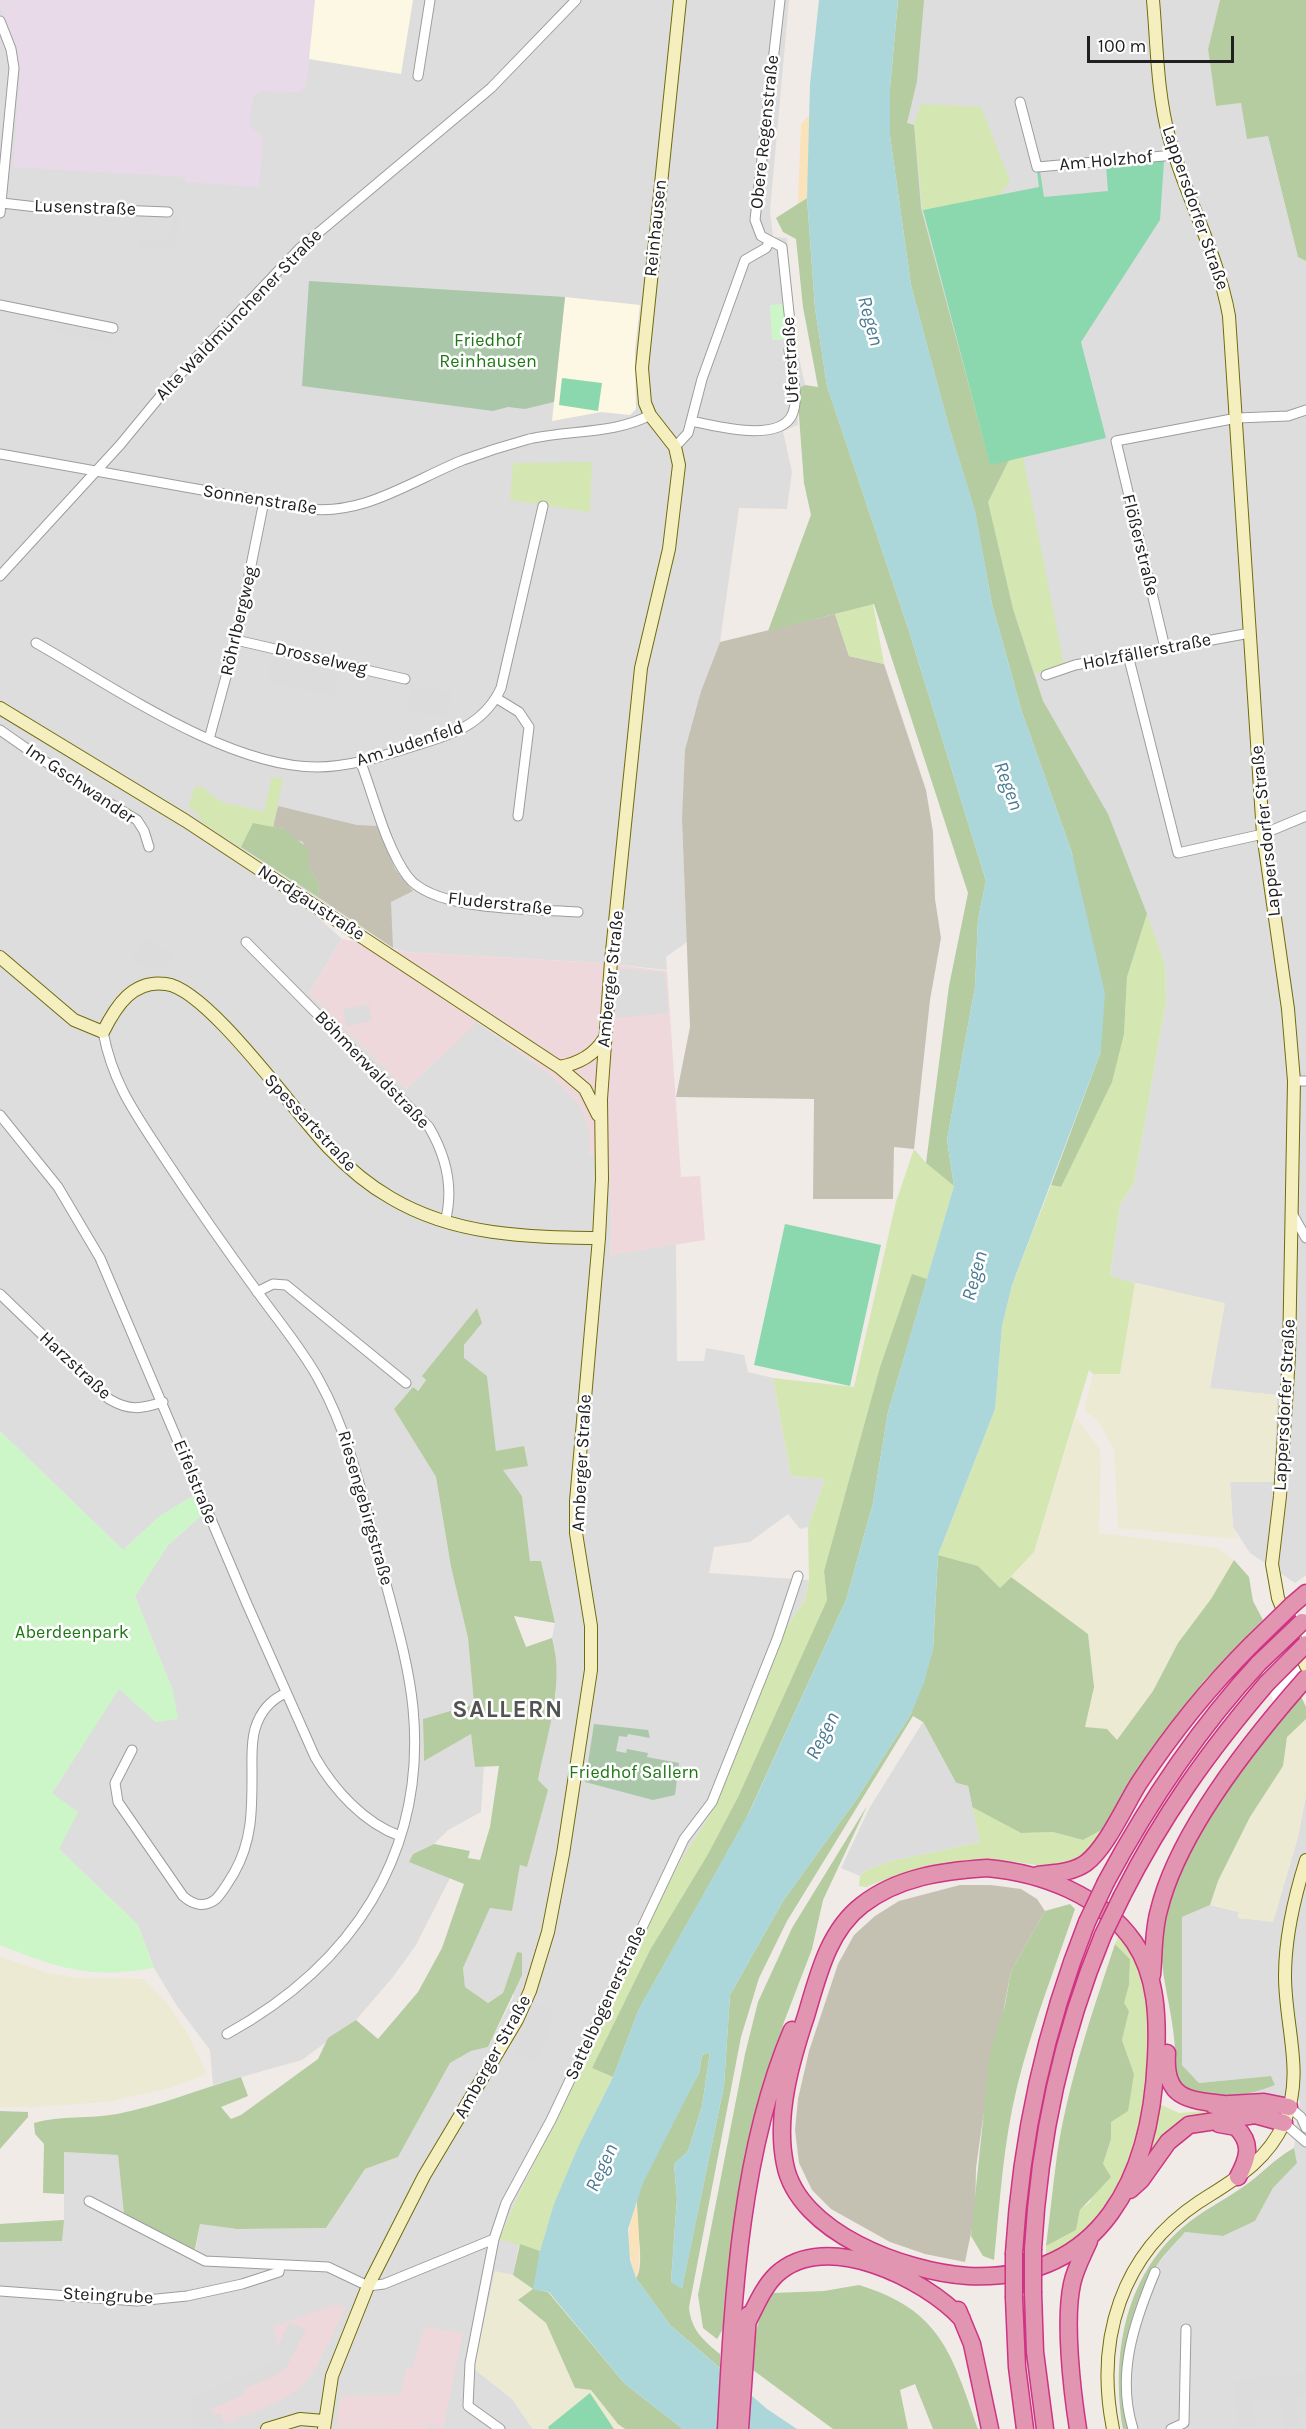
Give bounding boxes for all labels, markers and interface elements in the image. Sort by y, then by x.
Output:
scale bar [1090,24,1237,62]
text: 100 m [1098,35,1146,57]
street label: Obere Regenstraße [746,54,784,210]
street label: Lappersdorfer Straße [1157,123,1233,293]
street label: Am Holzhof [1058,146,1154,176]
street label: Reinhausen [640,178,672,278]
street label: Lusenstraße [34,195,136,221]
street label: Alte Waldmünchener Straße [151,225,327,405]
water label: Regen [852,293,888,349]
street label: Uferstraße [778,316,804,404]
park label: Friedhof Reinhausen [439,330,537,372]
street label: Sonnenstraße [201,480,319,520]
street label: Flößerstraße [1117,492,1163,598]
street label: Röhrlbergweg [216,564,262,678]
street label: Holzfällerstraße [1081,629,1213,675]
street label: Drosselweg [273,638,369,680]
street label: Am Judenfeld [354,717,466,771]
street label: Im Gschwander [21,739,139,829]
street label: Lappersdorfer Straße [1246,744,1286,918]
water label: Regen [988,758,1028,814]
street label: Nordgaustraße [253,860,369,946]
street label: Fluderstraße [447,888,553,920]
street label: Amberger Straße [593,909,629,1049]
street label: Böhmerwaldstraße [310,1006,434,1134]
street label: Spessartstraße [259,1070,361,1176]
water label: Regen [957,1248,993,1304]
street label: Lappersdorfer Straße [1270,1318,1300,1492]
street label: Harzstraße [35,1327,115,1405]
street label: Amberger Straße [568,1394,596,1532]
street label: Riesengebirgstraße [333,1428,397,1588]
street label: Eifelstraße [168,1437,222,1527]
park label: Aberdeenpark [15,1622,129,1644]
district label: SALLERN [452,1696,564,1724]
water label: Regen [801,1708,845,1764]
park label: Friedhof Sallern [569,1762,699,1784]
street label: Sattelbogenerstraße [561,1922,651,2084]
street label: Amberger Straße [450,1991,536,2123]
water label: Regen [580,2140,624,2196]
street label: Steingrube [62,2283,154,2309]

